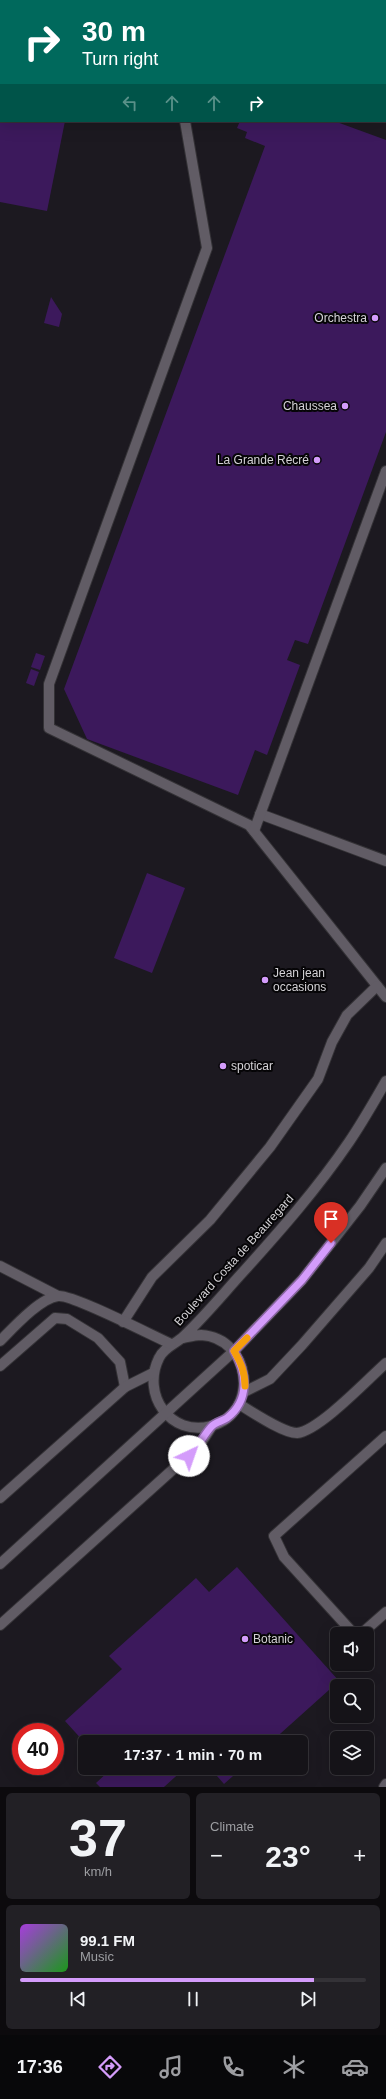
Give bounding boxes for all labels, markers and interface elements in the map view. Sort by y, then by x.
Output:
icon: right [16,16,68,68]
text: 30 m [82,16,146,47]
text: Turn right [82,49,158,69]
icon: left [119,92,141,114]
icon: ahead [161,92,183,114]
icon: ahead [203,92,225,114]
icon: right [245,92,267,114]
place label: Orchestra [314,311,367,325]
marker: Orchestra [370,313,380,323]
place label: Chaussea [283,399,337,413]
marker: Chaussea [340,401,350,411]
place label: La Grande Récré [217,453,309,467]
marker: La Grande Récré [312,455,322,465]
place label: Jean jean occasions [273,966,326,994]
marker: Jean jean occasions [260,975,270,985]
place label: spoticar [231,1059,273,1073]
marker: spoticar [218,1061,228,1071]
street label: Boulevard Costa de Beauregard [171,1192,297,1328]
pin [314,1202,348,1243]
icon: arrive [320,1208,342,1230]
position arrow [168,1435,210,1477]
map controls [330,1627,374,1775]
button: sound [330,1627,374,1671]
place label: Botanic [253,1632,293,1646]
marker: Botanic [240,1634,250,1644]
button: search [330,1679,374,1723]
speed limit sign: 40 [12,1723,64,1775]
button: layers [330,1731,374,1775]
text: 17:37 · 1 min · 70 m [124,1746,262,1763]
text: 37 [69,1809,127,1867]
text: Climate [210,1819,254,1834]
text: 23° [265,1840,311,1873]
text: − [210,1843,223,1868]
text: + [353,1843,366,1868]
text: km/h [84,1864,112,1879]
text: 99.1 FM [80,1932,135,1949]
text: Music [80,1949,114,1964]
icon: previous [67,1988,89,2010]
icon: pause [182,1988,204,2010]
icon: next [297,1988,319,2010]
icon: directions [96,2053,124,2081]
icon: music [157,2053,185,2081]
icon: phone [219,2053,247,2081]
icon: climate [280,2053,308,2081]
icon: car [341,2053,369,2081]
text: 17:36 [17,2057,63,2077]

